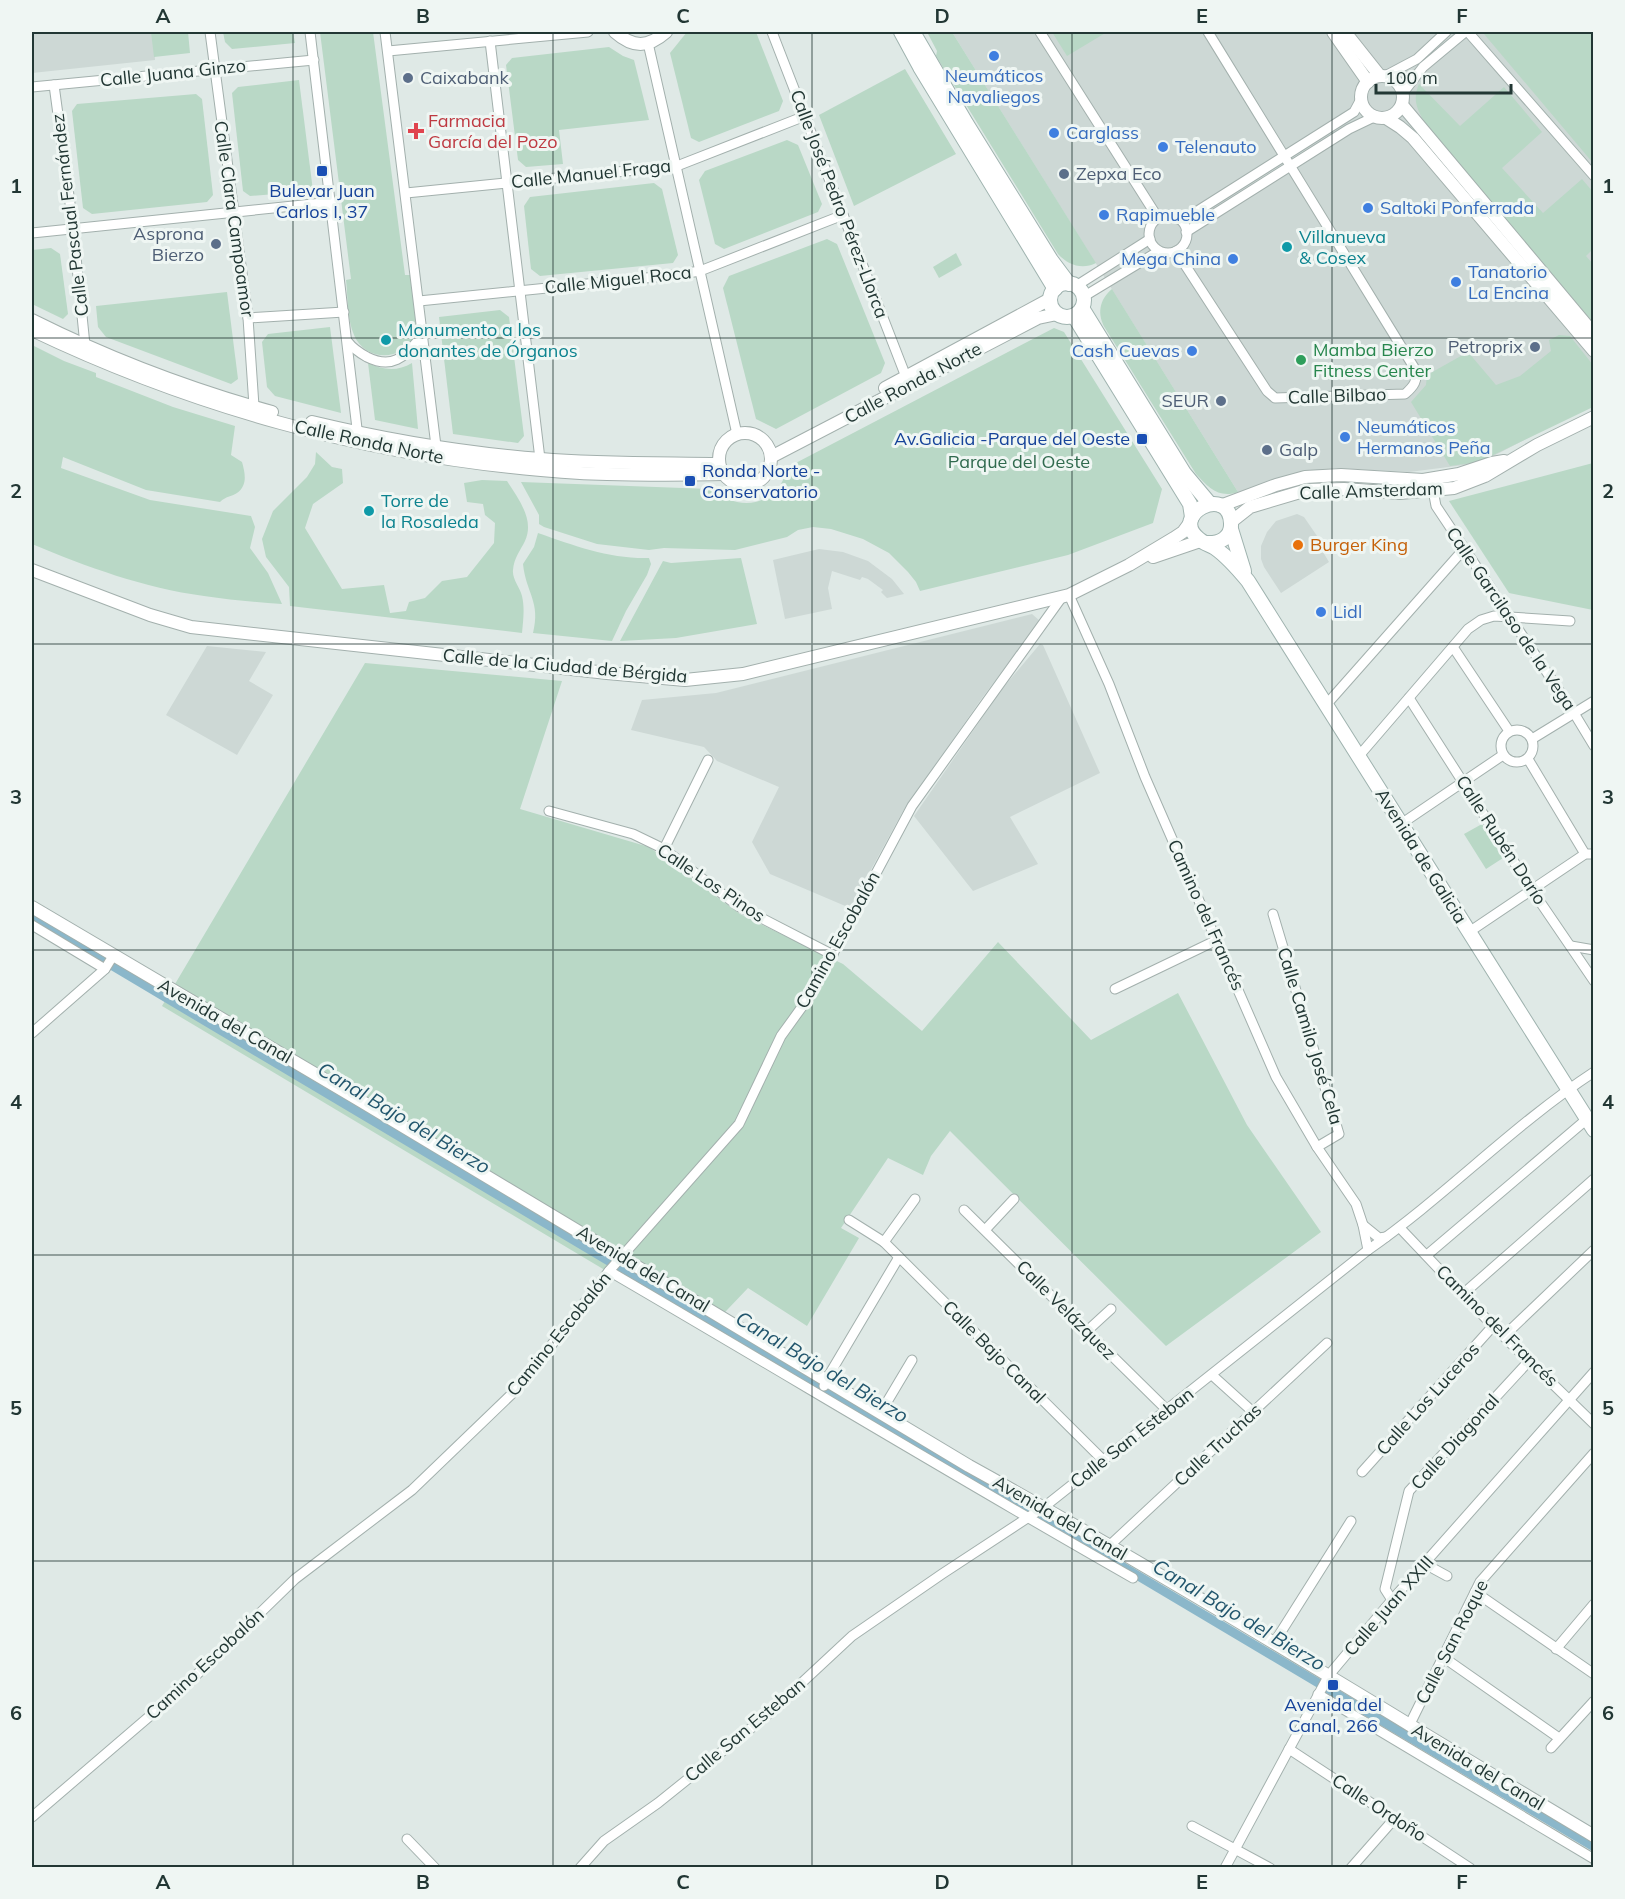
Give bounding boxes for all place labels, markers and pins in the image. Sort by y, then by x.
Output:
marker: Neumáticos Navaliegos [987,49,1001,63]
place label: Neumáticos Navaliegos [945,64,1043,108]
place label: Caixabank [420,66,510,89]
marker: Caixabank [401,71,415,85]
place label: Farmacia García del Pozo [428,109,558,153]
place label: Carglass [1066,121,1139,144]
marker: Farmacia García del Pozo [409,124,423,138]
marker: Carglass [1047,126,1061,140]
place label: Telenauto [1175,135,1257,158]
marker: Telenauto [1156,140,1170,154]
place label: Zepxa Eco [1076,162,1161,185]
marker: Bulevar Juan Carlos I, 37 [315,164,329,178]
marker: Zepxa Eco [1057,167,1071,181]
place label: Bulevar Juan Carlos I, 37 [269,179,375,223]
place label: Saltoki Ponferrada [1380,196,1534,219]
marker: Saltoki Ponferrada [1361,201,1375,215]
place label: Rapimueble [1116,203,1215,226]
marker: Rapimueble [1097,208,1111,222]
place label: Asprona Bierzo [133,222,204,266]
place label: Villanueva & Cosex [1299,225,1386,269]
marker: Asprona Bierzo [209,237,223,251]
marker: Villanueva & Cosex [1280,240,1294,254]
place label: Mega China [1121,247,1221,270]
marker: Mega China [1226,252,1240,266]
place label: Tanatorio La Encina [1468,260,1549,304]
marker: Tanatorio La Encina [1449,275,1463,289]
place label: Monumento a los donantes de Órganos [398,318,578,362]
marker: Monumento a los donantes de Órganos [379,333,393,347]
place label: Petroprix [1448,335,1523,358]
place label: Mamba Bierzo Fitness Center [1313,338,1434,382]
place label: Cash Cuevas [1072,339,1180,362]
marker: Petroprix [1528,340,1542,354]
marker: Cash Cuevas [1185,344,1199,358]
marker: Mamba Bierzo Fitness Center [1294,353,1308,367]
place label: SEUR [1162,389,1209,412]
marker: SEUR [1214,394,1228,408]
place label: Neumáticos Hermanos Peña [1357,415,1491,459]
place label: Av.Galicia -Parque del Oeste [894,427,1130,450]
marker: Neumáticos Hermanos Peña [1338,430,1352,444]
marker: Av.Galicia -Parque del Oeste [1135,432,1149,446]
place label: Galp [1279,438,1318,461]
marker: Galp [1260,443,1274,457]
place label: Ronda Norte - Conservatorio [702,459,821,503]
marker: Ronda Norte - Conservatorio [683,474,697,488]
place label: Torre de la Rosaleda [381,489,479,533]
marker: Torre de la Rosaleda [362,504,376,518]
place label: Burger King [1310,533,1408,556]
marker: Burger King [1291,538,1305,552]
place label: Lidl [1333,600,1362,623]
marker: Lidl [1314,605,1328,619]
marker: Avenida del Canal, 266 [1326,1678,1340,1692]
place label: Avenida del Canal, 266 [1284,1693,1382,1737]

